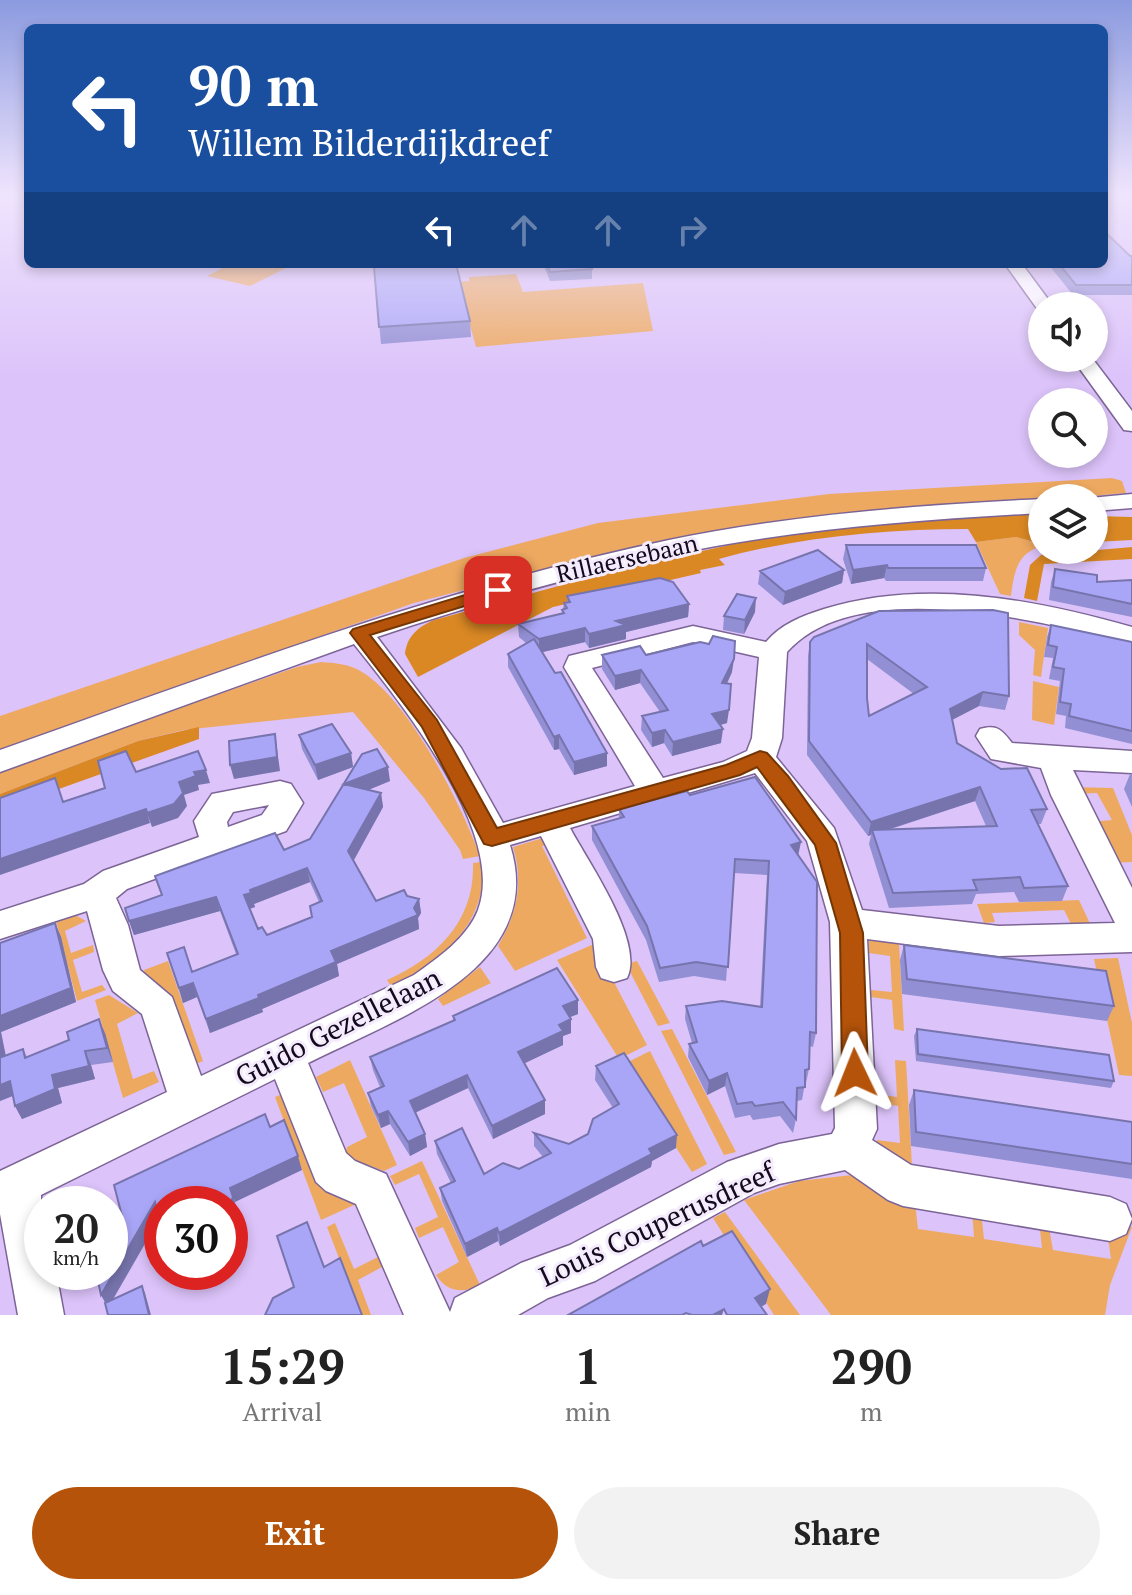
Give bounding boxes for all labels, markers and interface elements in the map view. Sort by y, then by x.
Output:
text: 90 m [188,48,318,122]
icon: left [56,56,160,160]
text: Willem Bilderdijkdreef [188,119,550,166]
icon: left [418,208,462,252]
icon: ahead [502,208,546,252]
icon: ahead [586,208,630,252]
icon: right [670,208,714,252]
map controls [1028,292,1108,564]
button: sound [1028,292,1108,372]
button: search [1028,388,1108,468]
button: layers [1028,484,1108,564]
street label: Rillaersebaan [553,526,701,590]
pin [464,556,532,624]
icon: arrive [476,568,520,612]
street label: Guido Gezellelaan [229,959,447,1094]
position arrow [813,1031,897,1115]
street label: Louis Couperusdreef [533,1152,783,1294]
speed limit sign: 30 [144,1186,248,1290]
text: 20 [53,1201,99,1254]
text: km/h [53,1244,99,1271]
text: 15:29 [220,1334,345,1398]
text: 1 [574,1334,601,1398]
text: 290 [831,1334,912,1398]
text: Arrival [243,1394,322,1428]
text: min [565,1394,611,1428]
text: m [860,1394,883,1428]
button: Exit [32,1487,558,1579]
button: Share [574,1487,1100,1579]

